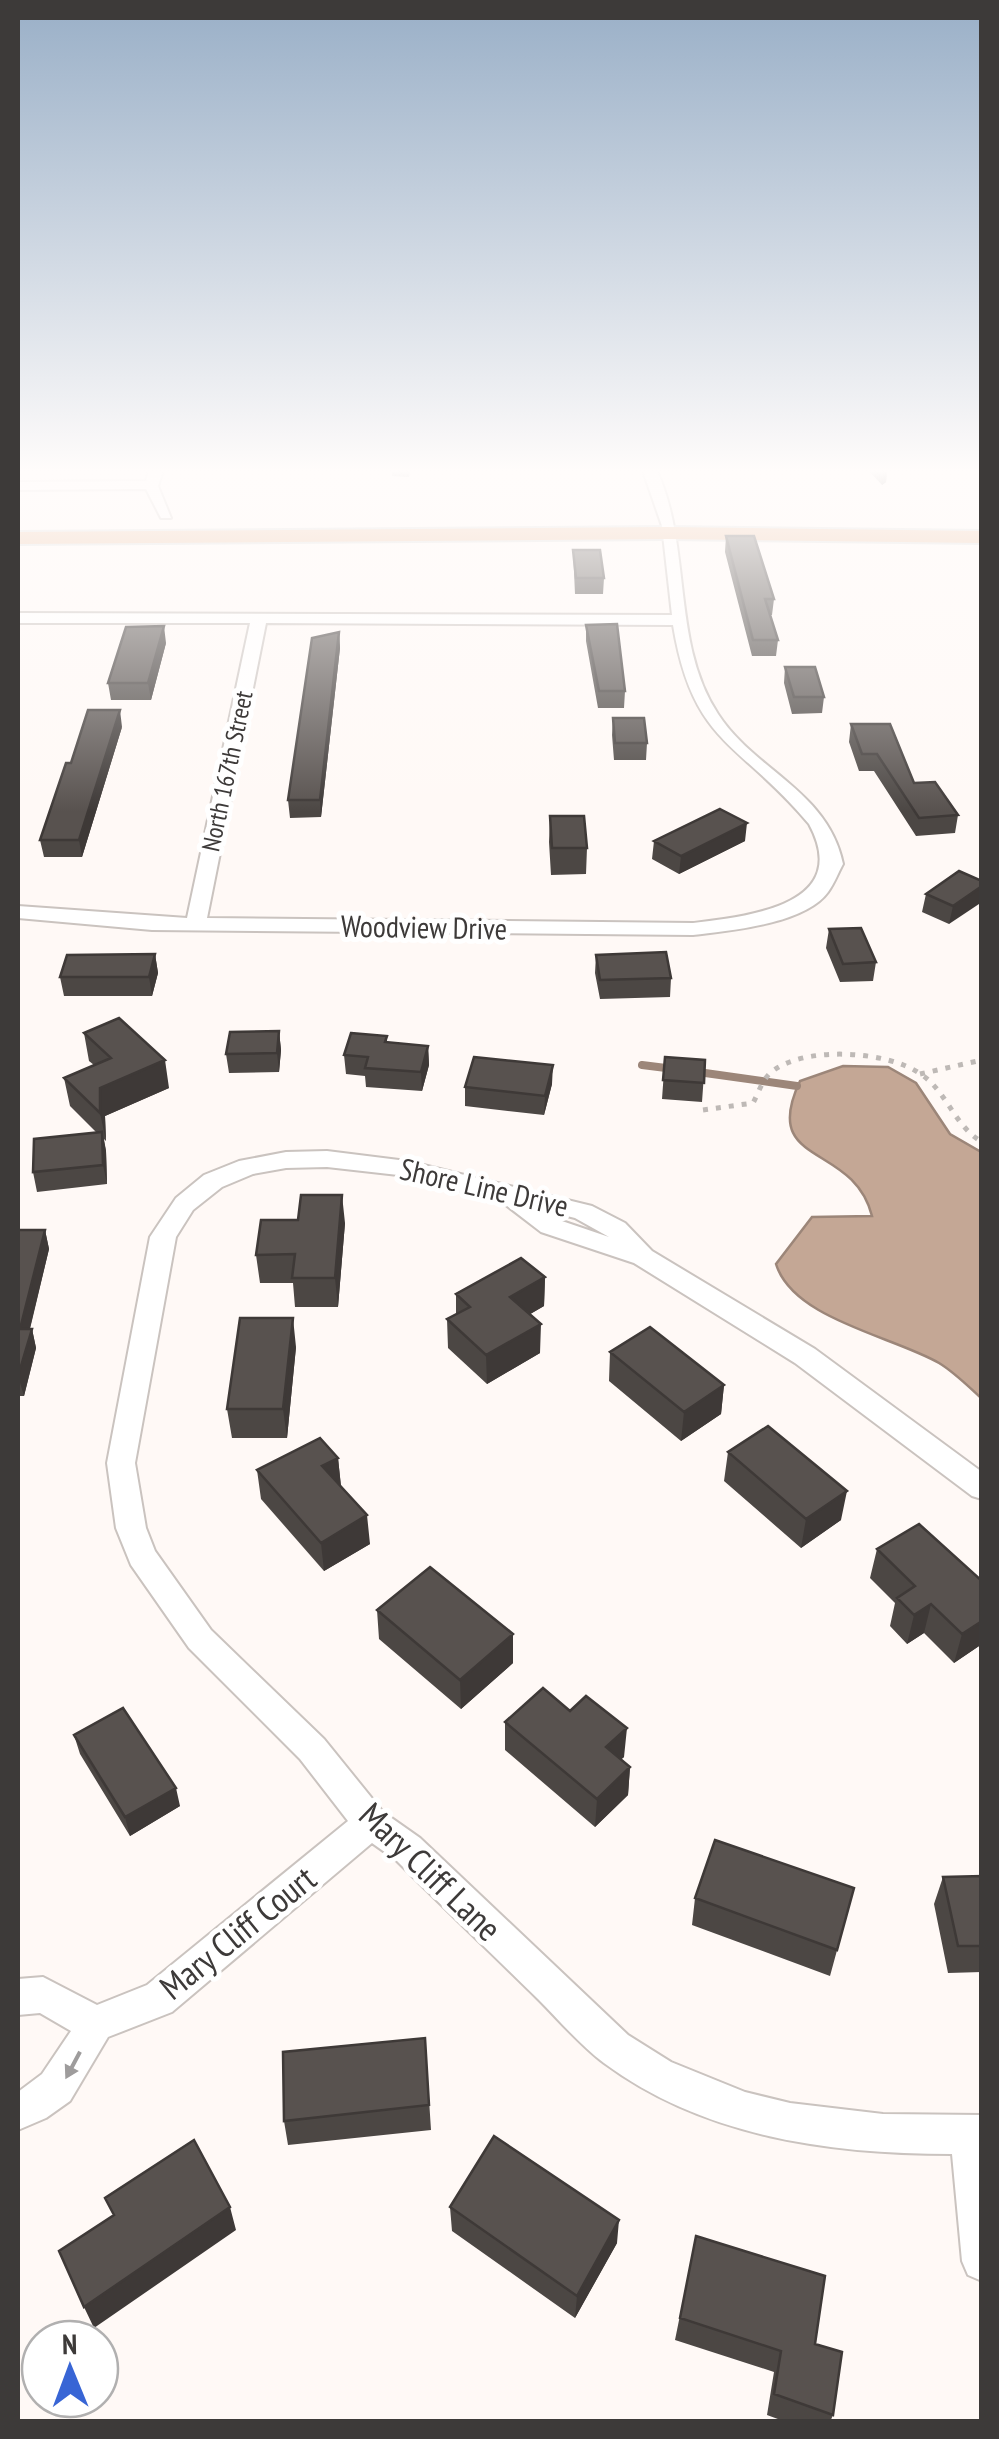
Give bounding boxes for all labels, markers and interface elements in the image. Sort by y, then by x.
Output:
street label: North 167th Street [194,688,260,854]
street label: Woodview Drive [341,906,508,947]
street label: Shore Line Drive [396,1148,572,1225]
street label: Mary Cliff Lane [350,1792,512,1951]
street label: Mary Cliff Court [150,1855,325,2009]
one-way arrow [65,2050,82,2079]
north arrow [20,2319,120,2419]
text: N [62,2325,77,2362]

